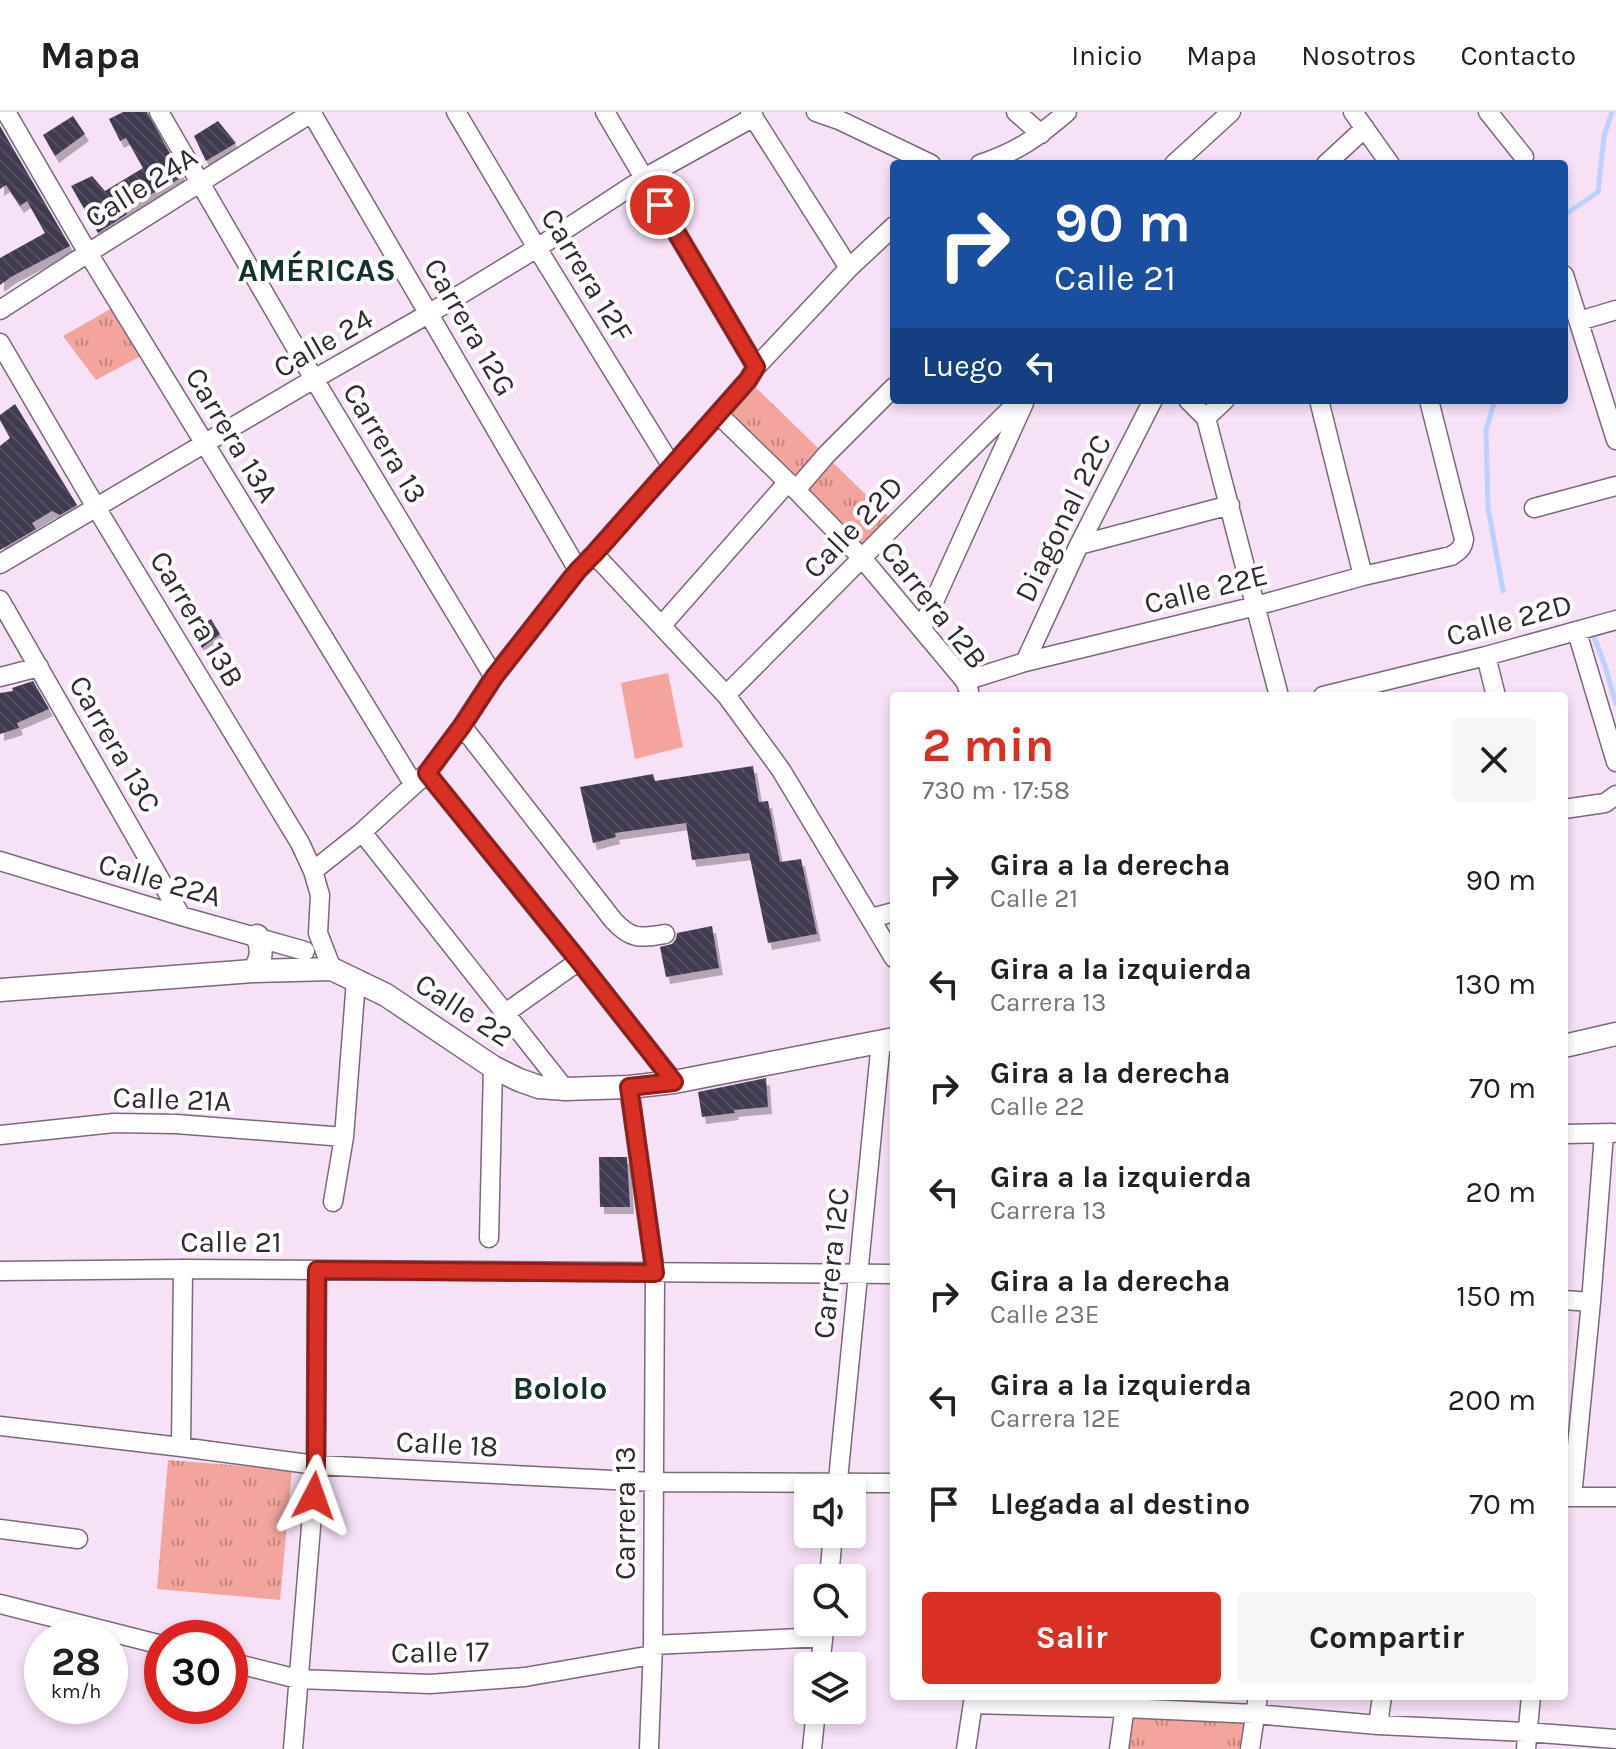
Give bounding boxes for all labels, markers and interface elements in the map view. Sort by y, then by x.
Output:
text: Mapa [40,33,141,78]
text: Inicio [1071,39,1142,72]
text: Mapa [1186,39,1257,72]
text: Nosotros [1301,39,1416,72]
text: Contacto [1460,39,1576,72]
street label: Calle 24A [78,138,204,236]
pin [626,171,694,239]
icon: arrive [638,183,682,227]
text: 90 m [1054,190,1191,255]
icon: right [922,192,1026,296]
street label: Carrera 12F [533,202,641,348]
district label: AMÉRICAS [238,250,396,289]
street label: Carrera 12G [416,252,524,402]
text: Calle 21 [1054,257,1176,299]
street label: Calle 24 [267,300,379,386]
icon: left [1019,344,1063,388]
text: Luego [922,348,1003,384]
street label: Carrera 13A [178,361,286,509]
street label: Carrera 13 [335,376,435,510]
street label: Diagonal 22C [1007,428,1119,608]
street label: Calle 22D [795,468,911,586]
street label: Carrera 12B [873,534,995,676]
street label: Carrera 13B [142,544,252,694]
street label: Calle 22E [1141,556,1271,622]
street label: Calle 22D [1442,586,1576,654]
street label: Carrera 13C [61,669,169,819]
text: 2 min [922,717,1054,773]
button: close [1452,718,1536,802]
text: 730 m · 17:58 [922,775,1070,806]
street label: Calle 22A [94,845,226,915]
text: Gira a la derecha [990,847,1231,883]
icon: right [922,858,966,902]
text: 90 m [1466,862,1536,898]
text: Calle 21 [990,883,1078,914]
text: Gira a la izquierda [990,951,1252,987]
icon: left [922,962,966,1006]
street label: Calle 22 [408,965,520,1055]
text: 130 m [1455,966,1536,1002]
text: Carrera 13 [990,987,1106,1018]
text: Gira a la derecha [990,1055,1231,1091]
icon: right [922,1066,966,1110]
text: 70 m [1469,1070,1536,1106]
street label: Calle 21A [112,1079,232,1119]
text: Calle 22 [990,1091,1084,1122]
text: Gira a la izquierda [990,1159,1252,1195]
icon: left [922,1170,966,1214]
text: 20 m [1466,1174,1536,1210]
street label: Carrera 12C [805,1185,857,1341]
text: Carrera 13 [990,1195,1106,1226]
street label: Calle 21 [180,1224,282,1260]
text: Gira a la derecha [990,1263,1231,1299]
icon: right [922,1274,966,1318]
text: 150 m [1456,1278,1536,1314]
text: Calle 23E [990,1299,1099,1330]
text: Gira a la izquierda [990,1367,1252,1403]
district label: Bololo [513,1370,607,1407]
icon: left [922,1378,966,1422]
text: 200 m [1448,1382,1536,1418]
text: Carrera 12E [990,1403,1121,1434]
street label: Calle 18 [395,1423,499,1465]
street label: Carrera 13 [607,1446,643,1580]
position arrow [272,1454,356,1538]
map controls [794,1476,866,1724]
button: sound [794,1476,866,1548]
icon: arrive [922,1482,966,1526]
text: Llegada al destino [990,1486,1250,1522]
text: 70 m [1469,1486,1536,1522]
button: search [794,1564,866,1636]
button: Salir [922,1592,1221,1684]
button: Compartir [1237,1592,1536,1684]
speed limit sign: 30 [144,1620,248,1724]
street label: Calle 17 [391,1633,489,1671]
text: 28 [51,1638,101,1685]
button: layers [794,1652,866,1724]
text: km/h [51,1680,101,1703]

